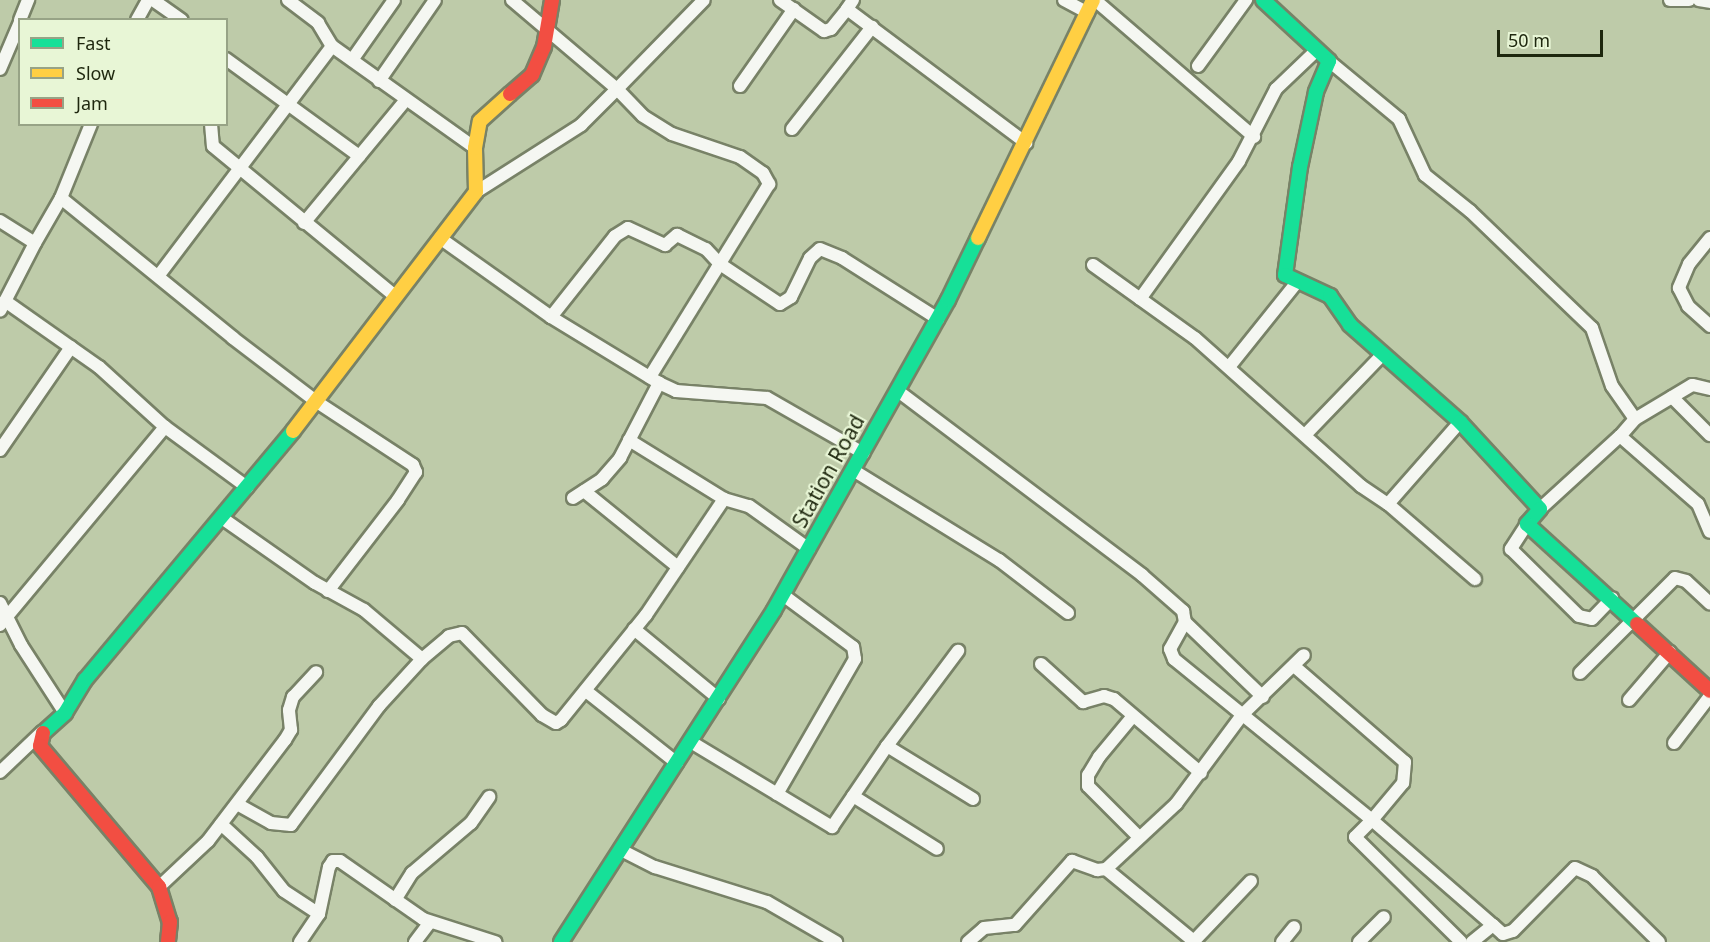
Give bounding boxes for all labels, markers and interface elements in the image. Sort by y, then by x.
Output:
legend [18,18,228,126]
scale bar [1500,18,1606,56]
text: 50 m [1508,28,1550,52]
text: Fast [76,31,111,55]
text: Slow [76,61,115,85]
text: Jam [76,91,108,115]
street label: Station Road [787,410,869,532]

